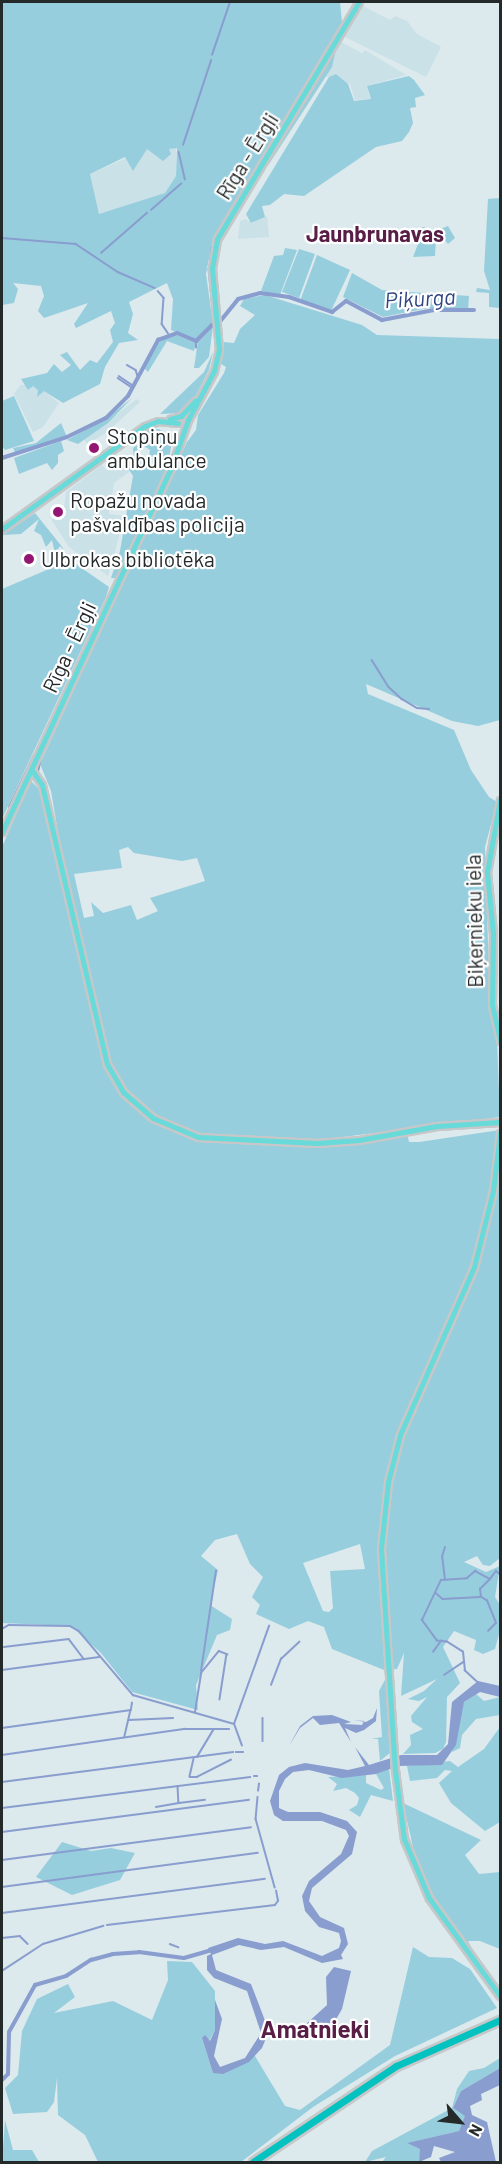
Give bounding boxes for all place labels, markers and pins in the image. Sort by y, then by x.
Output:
place label: Stopiņu ambulance [107,423,207,473]
marker: Stopiņu ambulance [85,439,103,457]
place label: Ropažu novada pašvaldības policija [70,487,245,537]
marker: Ropažu novada pašvaldības policija [51,505,65,519]
place label: Ulbrokas bibliotēka [41,546,215,572]
marker: Ulbrokas bibliotēka [22,552,36,566]

